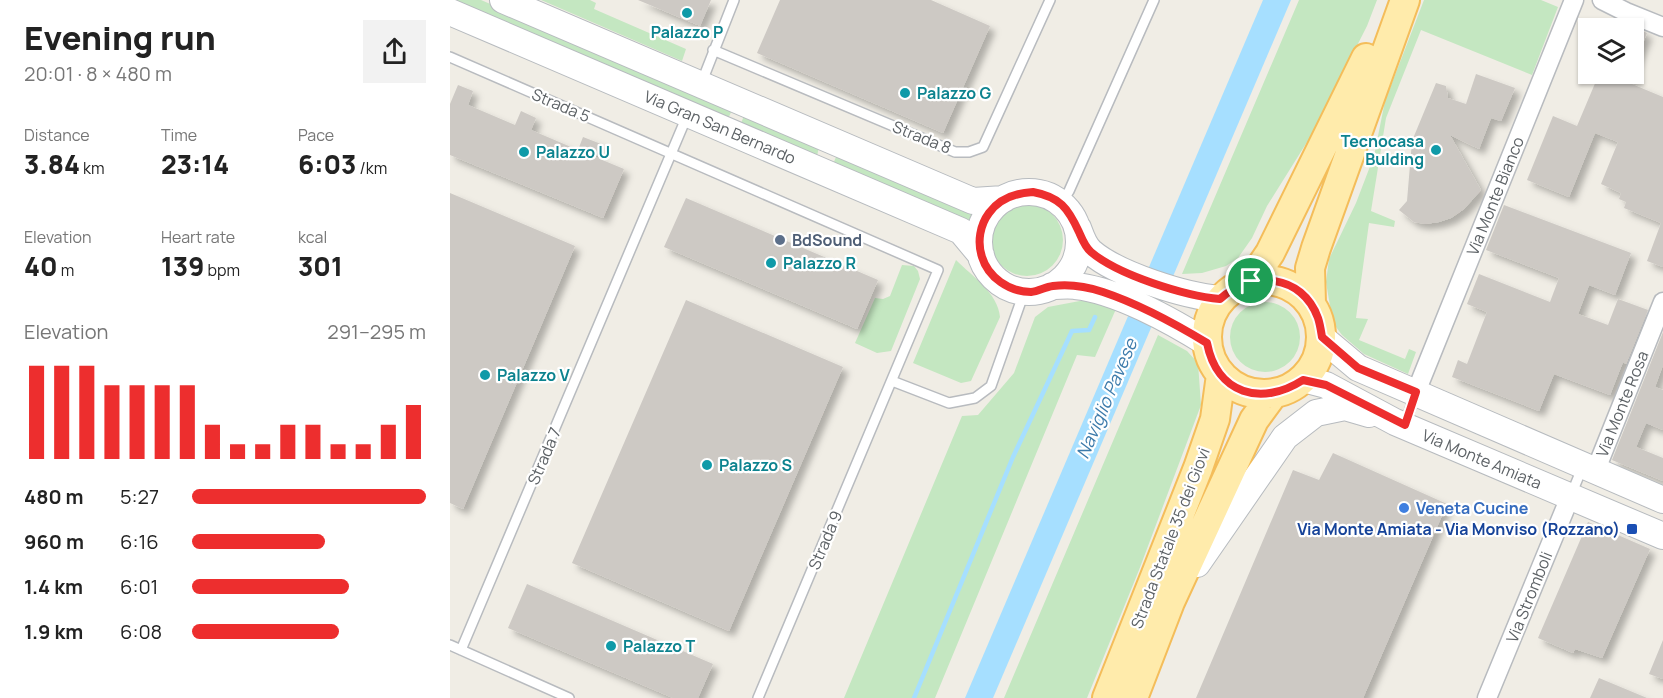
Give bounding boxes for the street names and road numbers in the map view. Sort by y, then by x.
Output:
street label: Strada 5 [528,83,594,127]
street label: Via Gran San Bernardo [641,85,799,169]
street label: Strada 8 [889,115,955,159]
street label: Via Monte Bianco [1461,133,1529,259]
street label: Via Monte Rosa [1591,348,1653,460]
street label: Strada 7 [522,424,566,488]
street label: Via Monte Amiata [1419,424,1545,494]
street label: Strada Statale 35 dei Giovi [1125,444,1215,632]
street label: Strada 9 [803,507,847,573]
street label: Via Stromboli [1501,548,1557,646]

